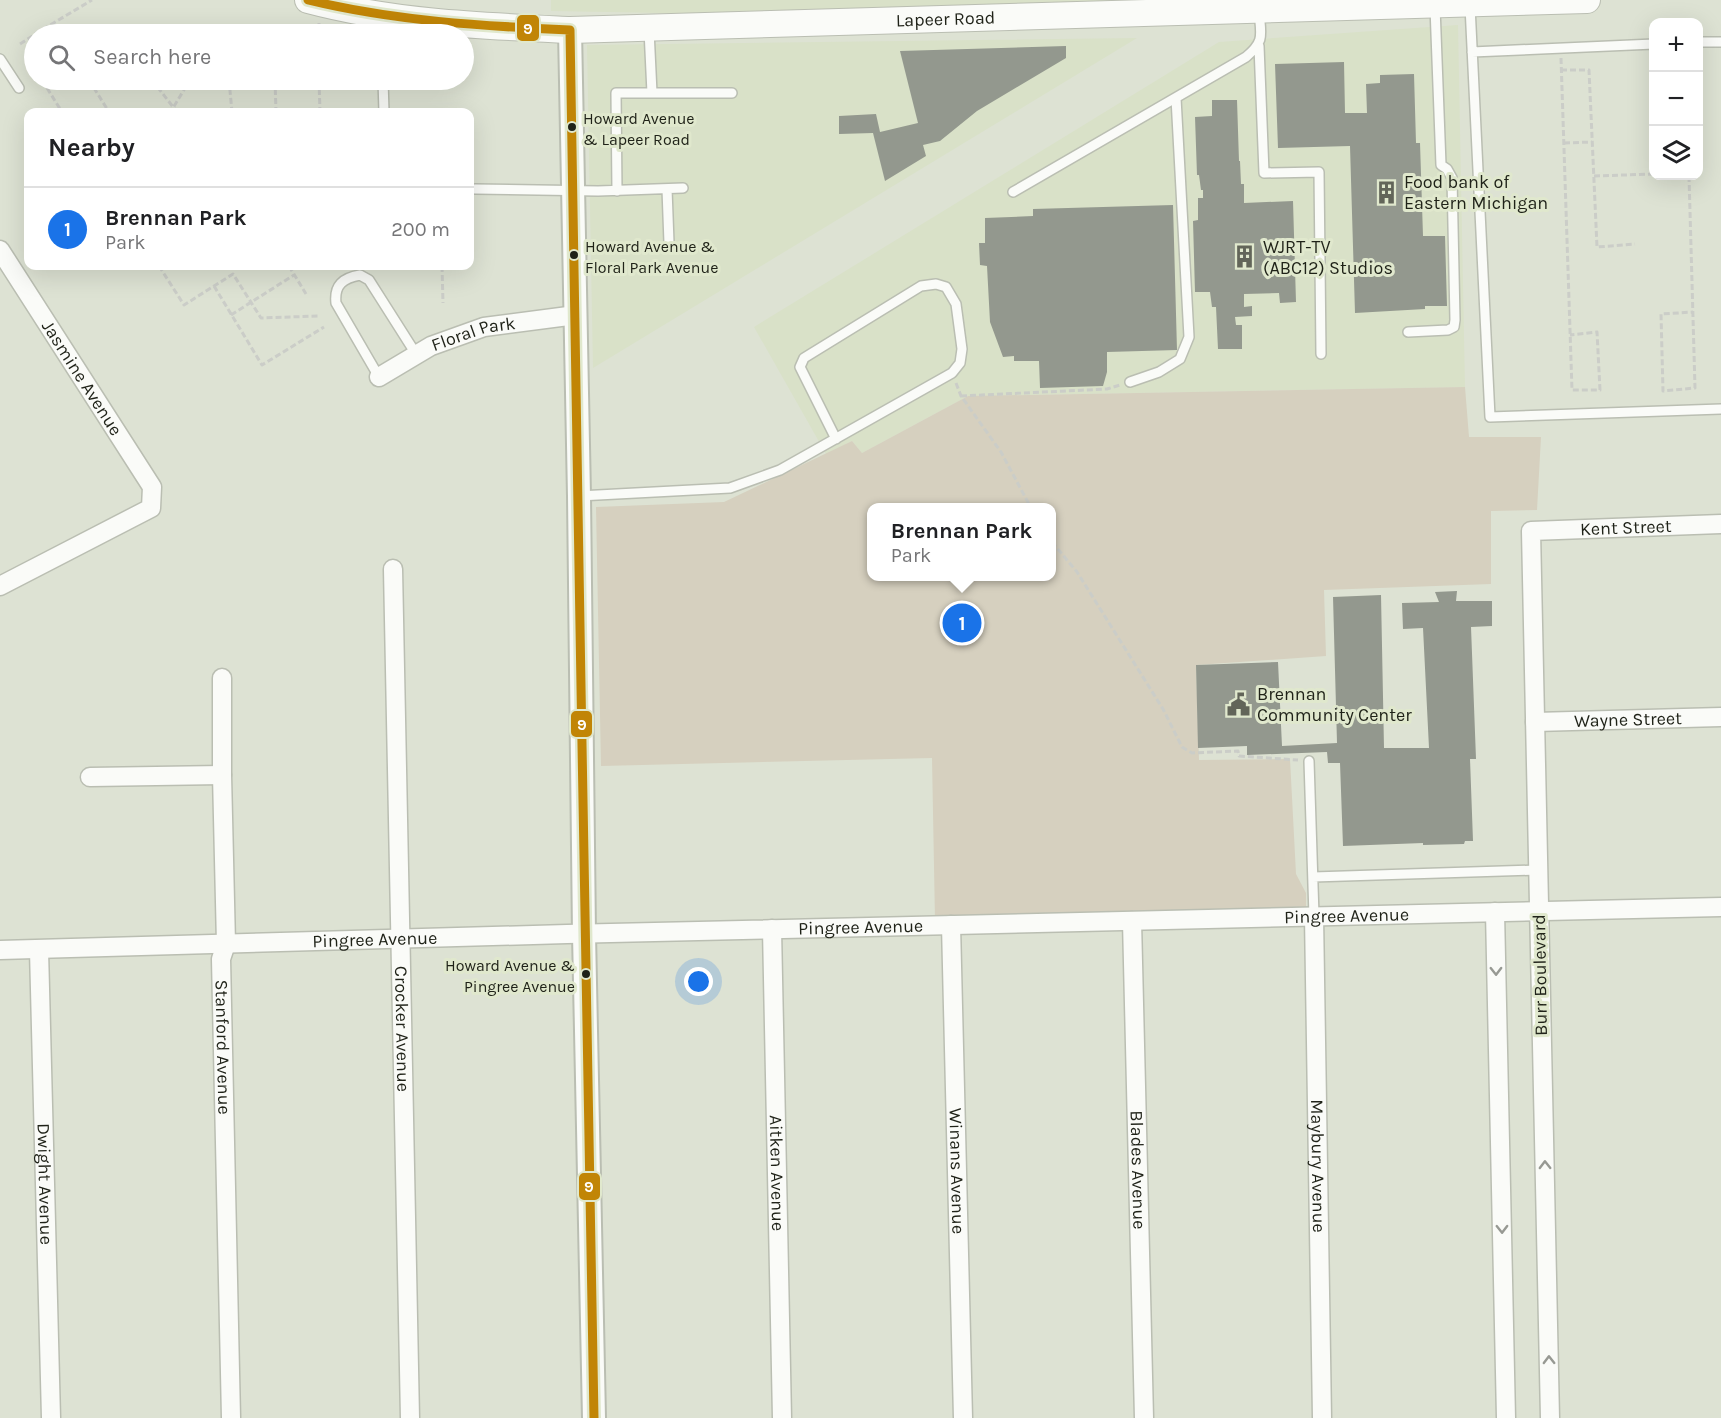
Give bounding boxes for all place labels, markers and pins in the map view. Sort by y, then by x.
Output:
place label: Howard Avenue & Lapeer Road [583,109,695,149]
marker: Howard Avenue & Lapeer Road [566,121,578,133]
place label: Food bank of Eastern Michigan [1404,171,1548,214]
building icon: Food bank of Eastern Michigan [1373,179,1399,205]
place label: WJRT-TV (ABC12) Studios [1263,236,1393,279]
place label: Howard Avenue & Floral Park Avenue [585,237,718,277]
building icon: WJRT-TV (ABC12) Studios [1232,244,1258,270]
marker: Howard Avenue & Floral Park Avenue [568,249,580,261]
pin: 1 [942,600,982,646]
place label: Brennan Community Center [1257,683,1412,726]
public building icon: Brennan Community Center [1226,691,1252,717]
place label: Howard Avenue & Pingree Avenue [445,956,575,996]
marker: Howard Avenue & Pingree Avenue [580,968,592,980]

